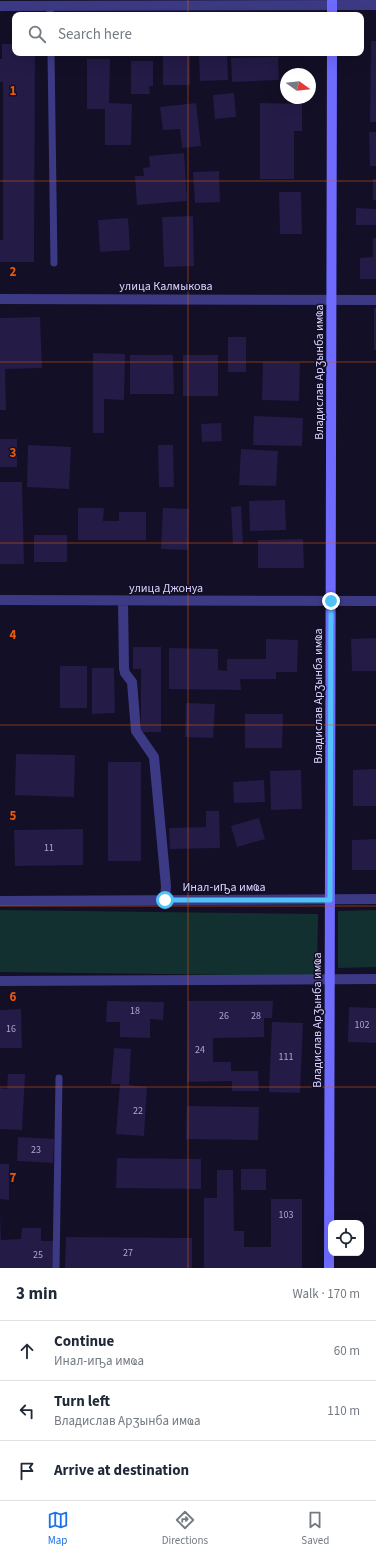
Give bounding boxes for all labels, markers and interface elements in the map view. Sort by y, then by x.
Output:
search box [12,12,364,56]
icon: search [26,23,48,45]
text: Search here [58,24,132,45]
north arrow [280,68,316,104]
text: 1 [10,82,17,100]
text: 2 [10,263,17,281]
street label: улица Калмыкова [119,278,213,295]
street label: Владислав Арӡынба имҩа [311,304,328,440]
text: 3 [10,444,17,462]
street label: улица Джонуа [129,580,203,597]
route end [322,592,340,610]
text: 4 [10,626,17,644]
street label: Владислав Арӡынба имҩа [310,628,327,764]
text: 5 [10,807,17,825]
house number: 11 [44,841,54,855]
street label: Инал-иҧа имҩа [182,879,266,896]
route start [156,891,174,909]
street label: Владислав Арӡынба имҩа [309,952,326,1088]
text: 6 [10,988,17,1006]
house number: 18 [130,1004,140,1018]
house number: 26 [219,1009,229,1023]
house number: 28 [251,1009,261,1023]
house number: 102 [355,1018,369,1032]
house number: 16 [6,1022,16,1036]
house number: 24 [195,1043,205,1057]
house number: 111 [279,1050,293,1064]
house number: 22 [133,1104,143,1118]
house number: 23 [31,1143,41,1157]
text: 7 [10,1169,17,1187]
house number: 103 [279,1208,293,1222]
map controls [328,1220,364,1256]
button: locate [328,1220,364,1256]
house number: 27 [123,1246,133,1260]
house number: 25 [33,1248,43,1262]
text: 3 min [16,1282,57,1306]
text: Walk · 170 m [292,1285,360,1303]
text: Continue [54,1331,114,1352]
icon: ahead [16,1340,38,1362]
text: 60 m [334,1342,360,1360]
text: Инал-иҧа имҩа [54,1352,144,1370]
text: Turn left [54,1391,110,1412]
icon: left [16,1400,38,1422]
text: 110 m [327,1402,360,1420]
text: Владислав Арӡынба имҩа [54,1412,201,1430]
icon: arrive [16,1460,38,1482]
text: Arrive at destination [54,1460,189,1481]
tab: Map [47,1509,69,1548]
tab: Directions [162,1509,208,1548]
tab: Saved [301,1509,329,1548]

